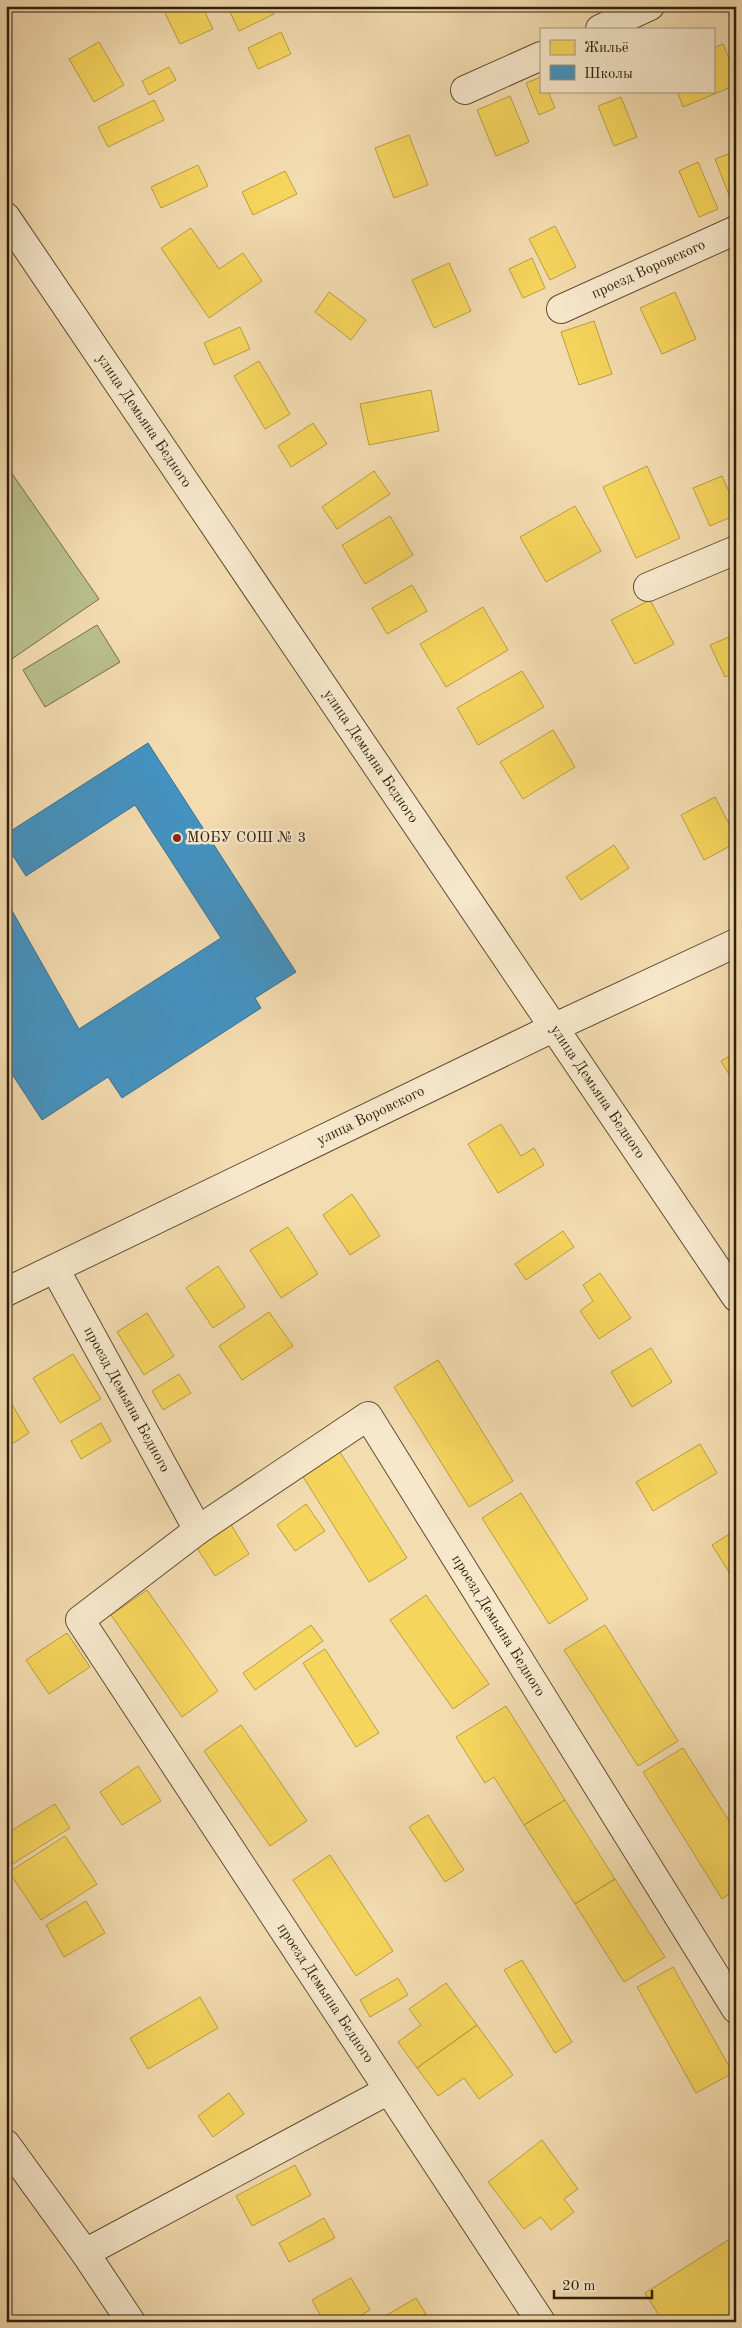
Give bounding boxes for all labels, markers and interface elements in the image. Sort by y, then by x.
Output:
legend [540,28,714,92]
text: Жильё [584,41,629,56]
text: Школы [584,67,633,82]
street label: проезд Воровского [589,237,708,302]
street label: улица Демьяна Бедного [93,351,194,490]
street label: улица Демьяна Бедного [320,687,421,826]
place label: МОБУ СОШ № 3 [187,831,306,846]
marker: МОБУ СОШ № 3 [171,832,183,844]
street label: улица Демьяна Бедного [547,1022,648,1161]
street label: улица Воровского [315,1084,427,1148]
street label: проезд Демьяна Бедного [81,1324,172,1475]
street label: проезд Демьяна Бедного [449,1552,548,1699]
street label: проезд Демьяна Бедного [274,1921,376,2066]
scale bar [554,2268,652,2300]
text: 20 m [562,2279,596,2294]

